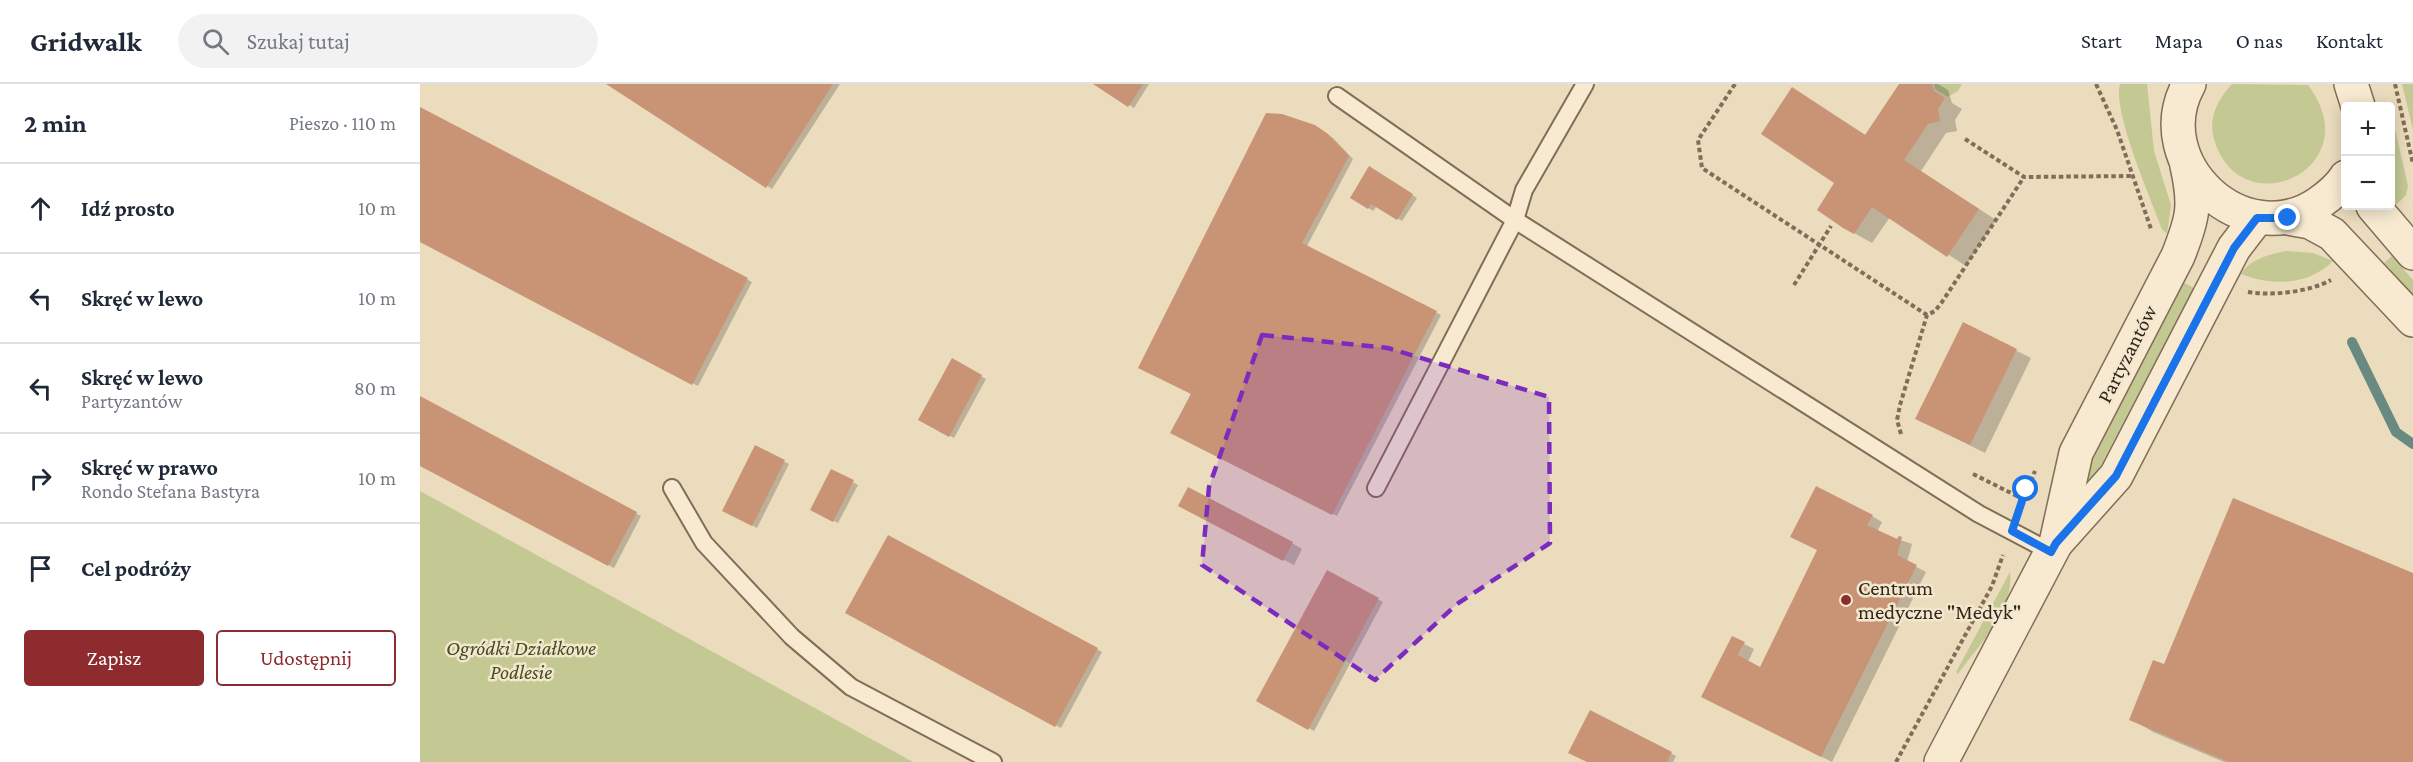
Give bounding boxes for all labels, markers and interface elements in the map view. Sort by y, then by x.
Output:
search box [178,14,598,68]
icon: search [199,25,232,58]
text: Gridwalk [30,26,142,57]
text: Szukaj tutaj [247,29,350,54]
text: Start [2081,29,2122,53]
text: Mapa [2155,29,2203,53]
text: O nas [2236,29,2283,53]
text: Kontakt [2316,29,2383,53]
map controls [2341,102,2395,210]
button: + [2341,102,2395,156]
text: 2 min [24,109,87,138]
text: Pieszo · 110 m [289,112,396,134]
button: − [2341,156,2395,210]
icon: ahead [24,192,57,225]
text: Idź prosto [81,196,175,221]
text: 10 m [358,197,396,219]
route end [2274,204,2300,230]
icon: left [24,282,57,315]
text: Skręć w lewo [81,286,203,311]
text: 10 m [358,287,396,309]
street label: Partyzantów [2092,301,2162,407]
text: Skręć w lewo [81,365,203,390]
icon: left [24,372,57,405]
text: 80 m [354,377,396,399]
text: Partyzantów [81,390,182,412]
text: Skręć w prawo [81,455,218,480]
icon: right [24,462,57,495]
text: 10 m [358,467,396,489]
route start [2012,475,2038,501]
text: Rondo Stefana Bastyra [81,480,260,502]
icon: arrive [24,552,57,585]
text: Cel podróży [81,556,191,581]
place label: Centrum medyczne "Medyk" [1858,576,2021,624]
marker: Centrum medyczne "Medyk" [1839,593,1853,607]
button: Zapisz [24,630,204,686]
button: Udostępnij [216,630,396,686]
park label: Ogródki Działkowe Podlesie [446,636,596,684]

